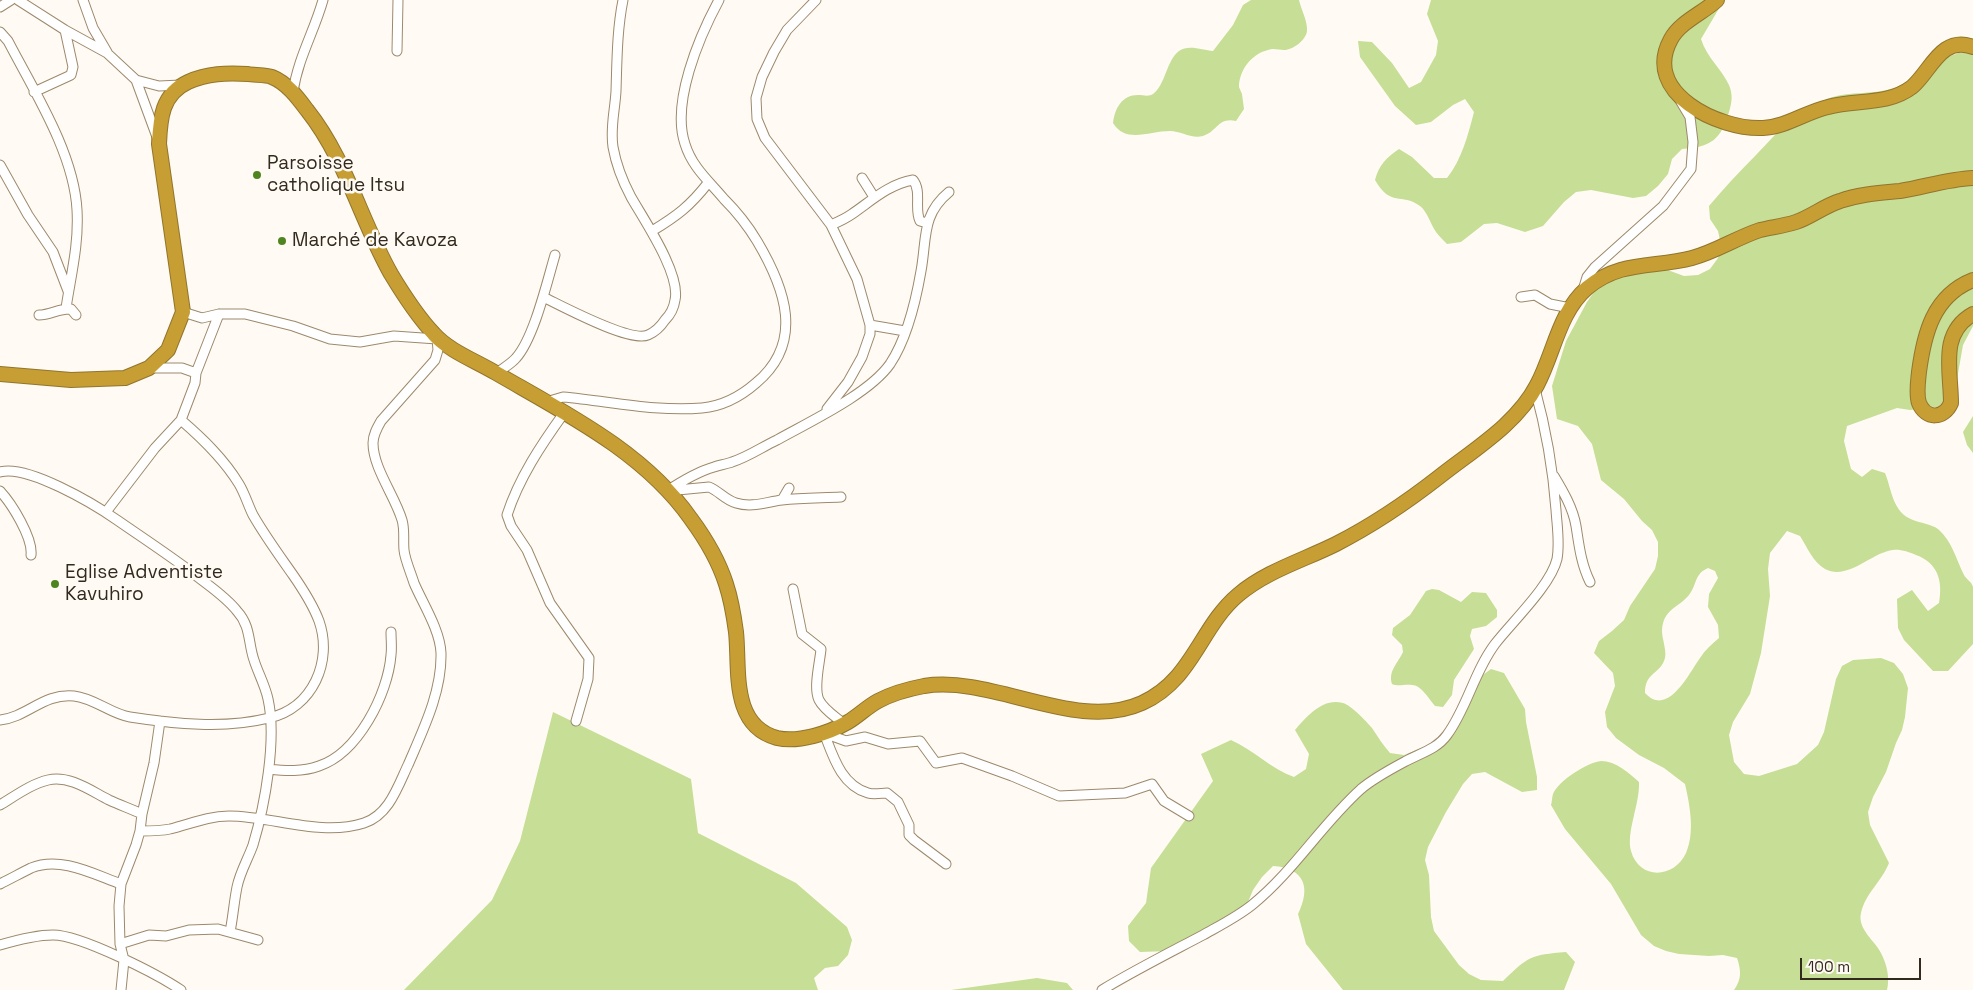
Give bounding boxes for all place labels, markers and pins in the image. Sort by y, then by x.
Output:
place label: Parsoisse catholique Itsu [267,153,405,197]
marker: Parsoisse catholique Itsu [251,169,263,181]
place label: Marché de Kavoza [292,230,458,252]
marker: Marché de Kavoza [276,235,288,247]
place label: Eglise Adventiste Kavuhiro [65,562,223,606]
marker: Eglise Adventiste Kavuhiro [49,578,61,590]

